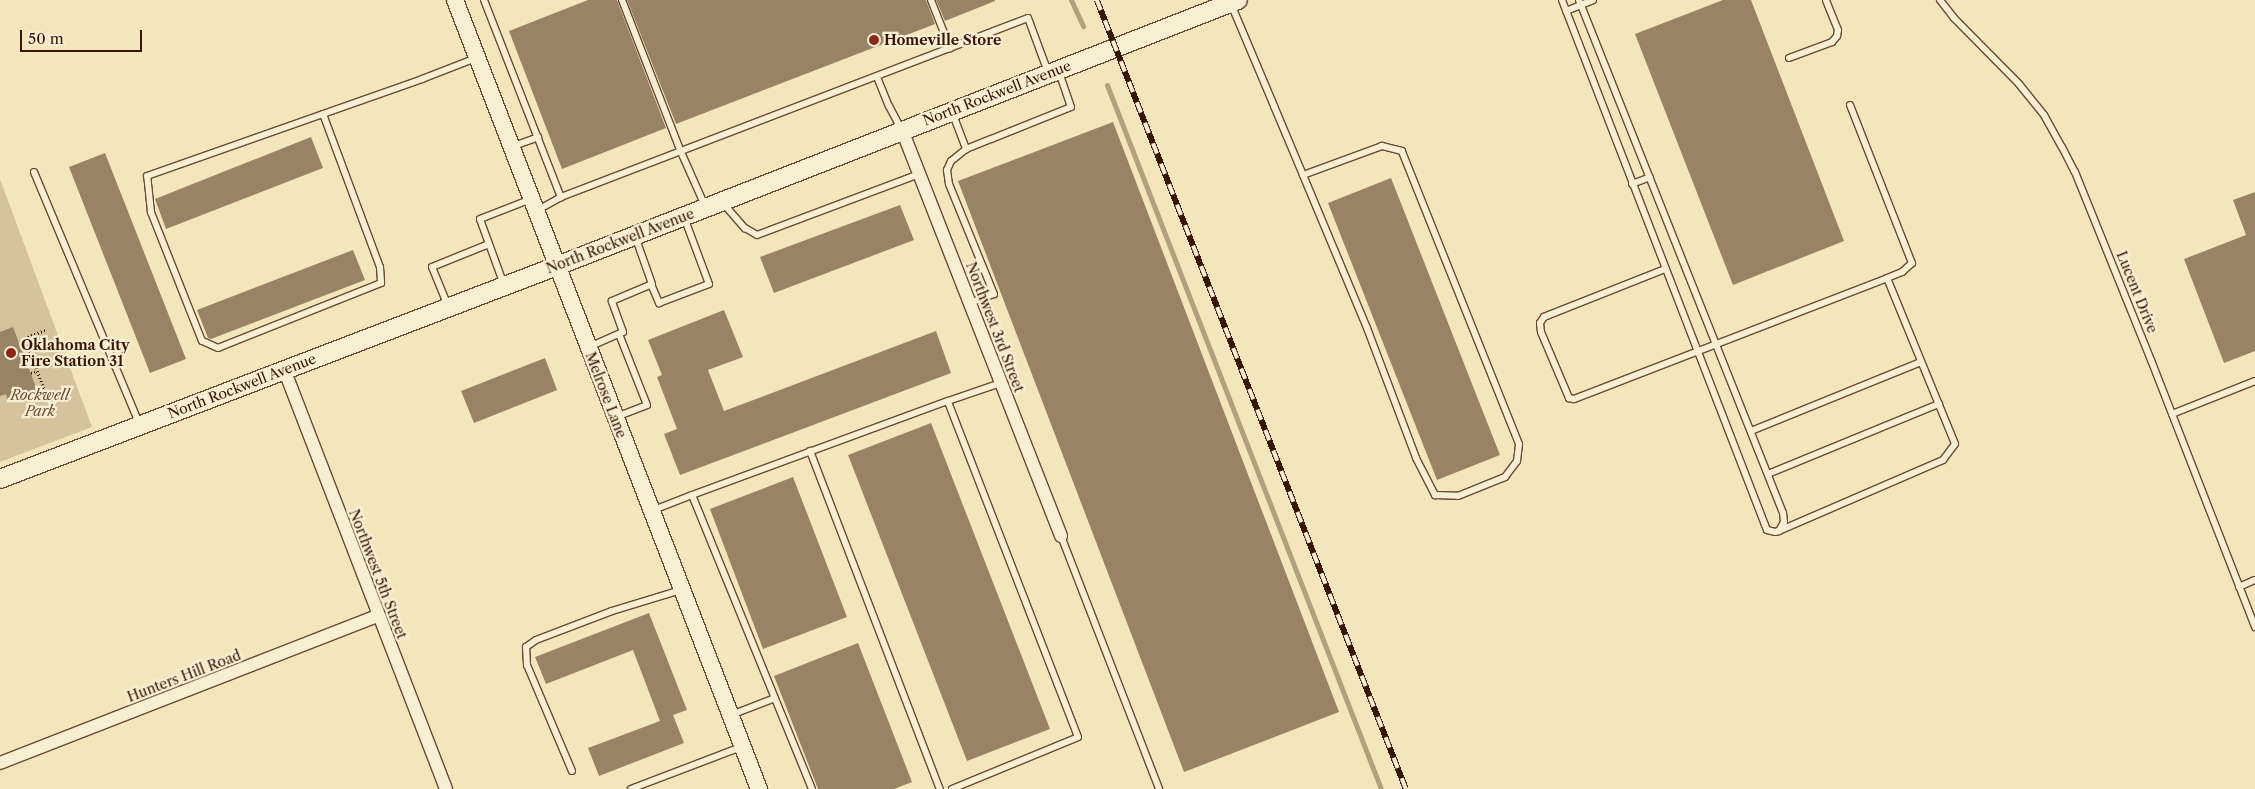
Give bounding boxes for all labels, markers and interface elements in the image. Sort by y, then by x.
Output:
scale bar [22,20,145,52]
text: 50 m [28,29,64,48]
place label: Homeville Store [884,32,1001,48]
marker: Homeville Store [868,34,880,46]
street label: North Rockwell Avenue [920,57,1074,129]
street label: North Rockwell Avenue [543,205,697,277]
street label: Lucent Drive [2113,249,2161,335]
street label: Northwest 3rd Street [962,260,1028,394]
place label: Oklahoma City Fire Station 31 [21,337,130,370]
marker: Oklahoma City Fire Station 31 [5,347,17,359]
street label: North Rockwell Avenue [165,350,319,422]
street label: Melrose Lane [582,350,630,440]
park label: Rockwell Park [10,387,70,420]
street label: Northwest 5th Street [346,507,410,641]
street label: Hunters Hill Road [125,647,243,705]

